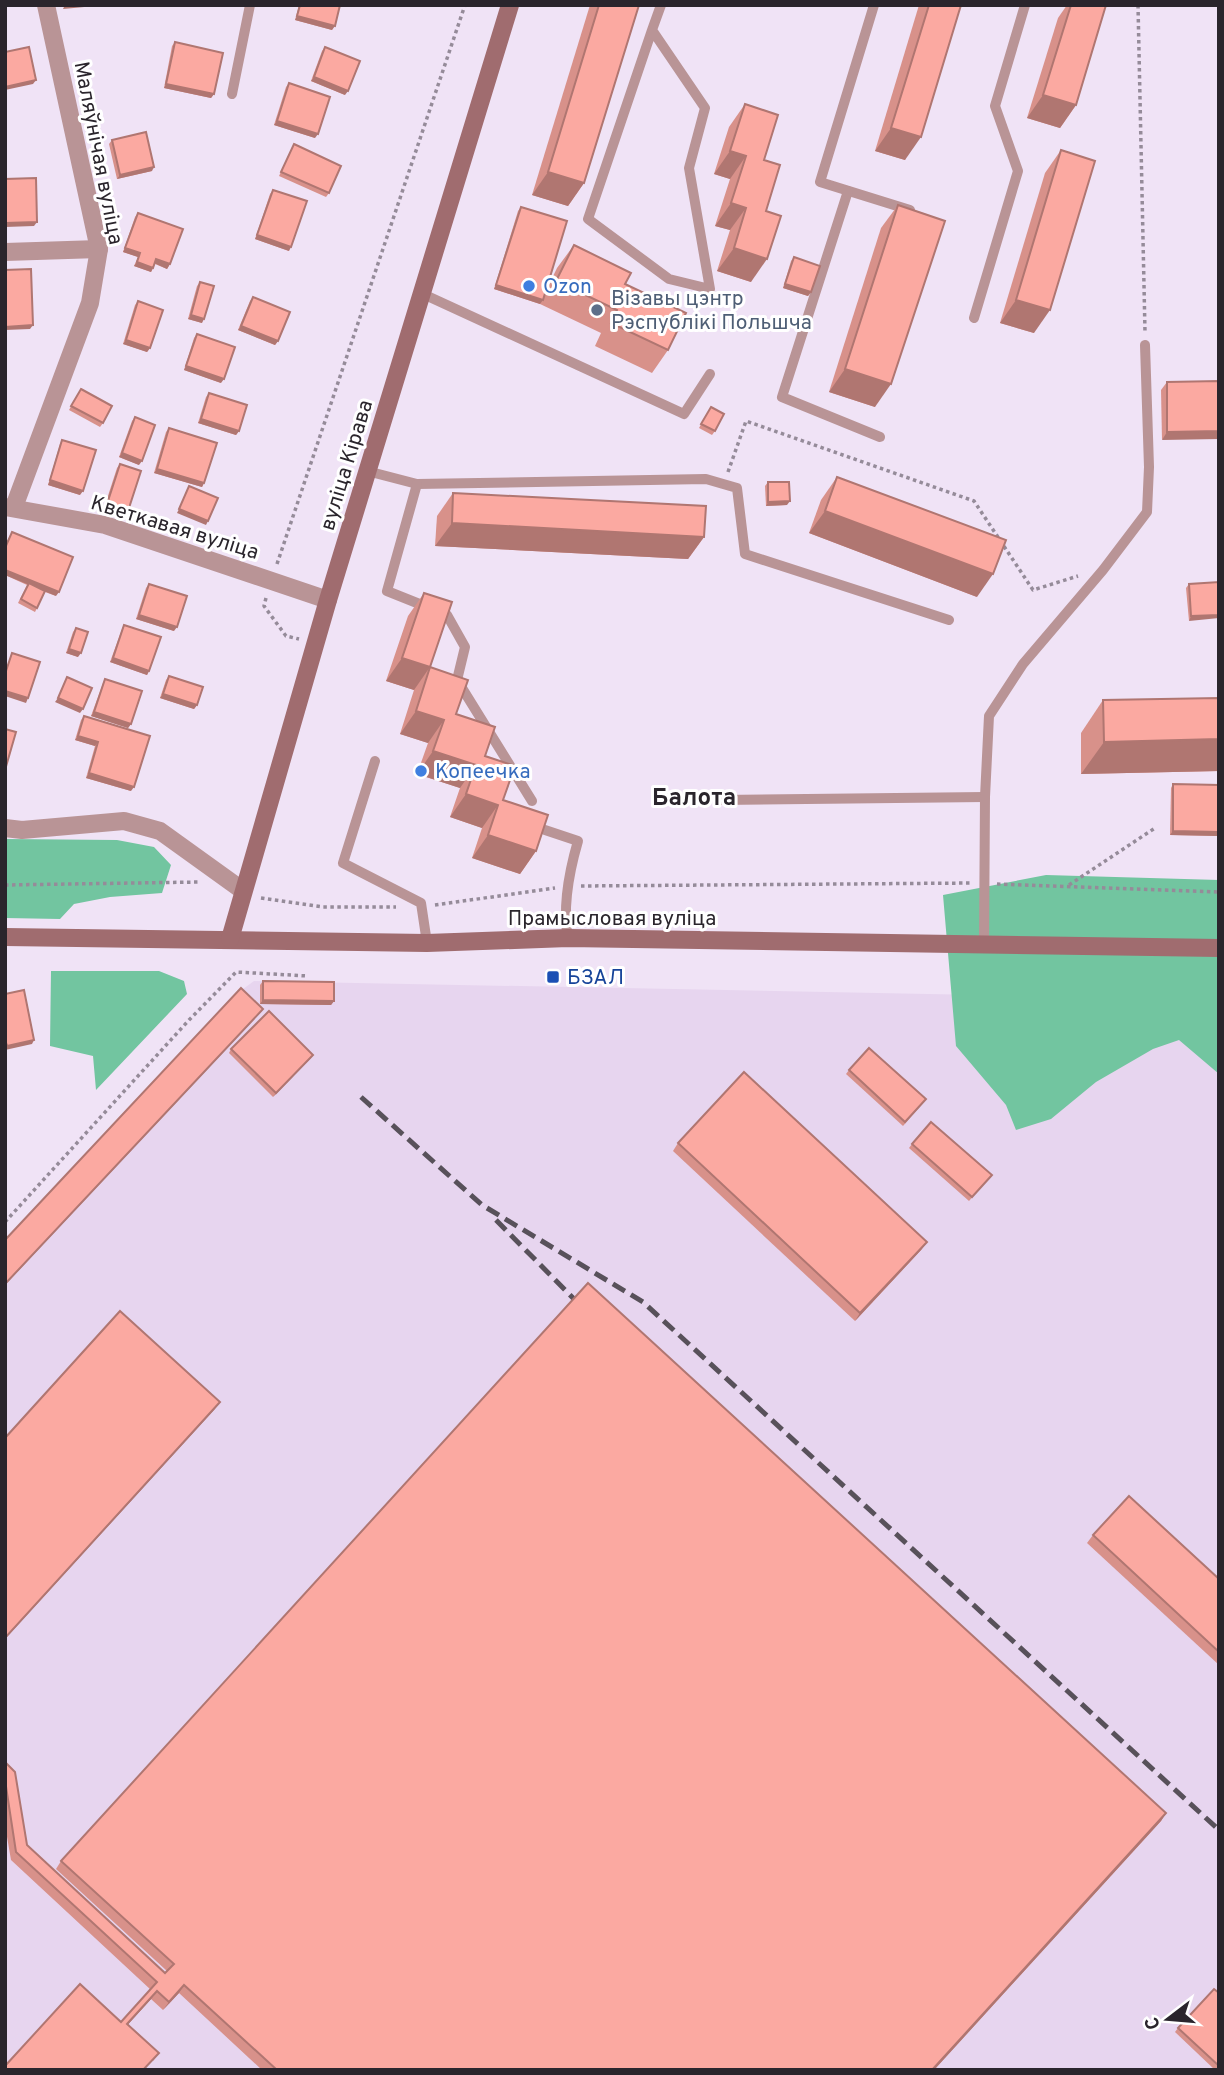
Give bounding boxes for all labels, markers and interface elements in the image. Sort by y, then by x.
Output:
street label: Маляўнічая вуліца [67,59,129,247]
place label: Ozon [543,274,592,301]
marker: Ozon [521,278,537,294]
place label: Візавы цэнтр Рэспублікі Польшча [611,286,812,337]
marker: Візавы цэнтр Рэспублікі Польшча [589,302,605,318]
street label: вуліца Кірава [315,397,380,534]
street label: Кветкавая вуліца [87,490,262,567]
place label: Копеечка [435,759,531,786]
marker: Копеечка [413,763,429,779]
district label: Балота [652,784,736,814]
street label: Прамысловая вуліца [508,906,716,933]
place label: БЗАЛ [567,965,624,992]
marker: БЗАЛ [545,969,561,985]
north arrow [1133,1984,1203,2054]
text: С [1140,2014,1167,2032]

